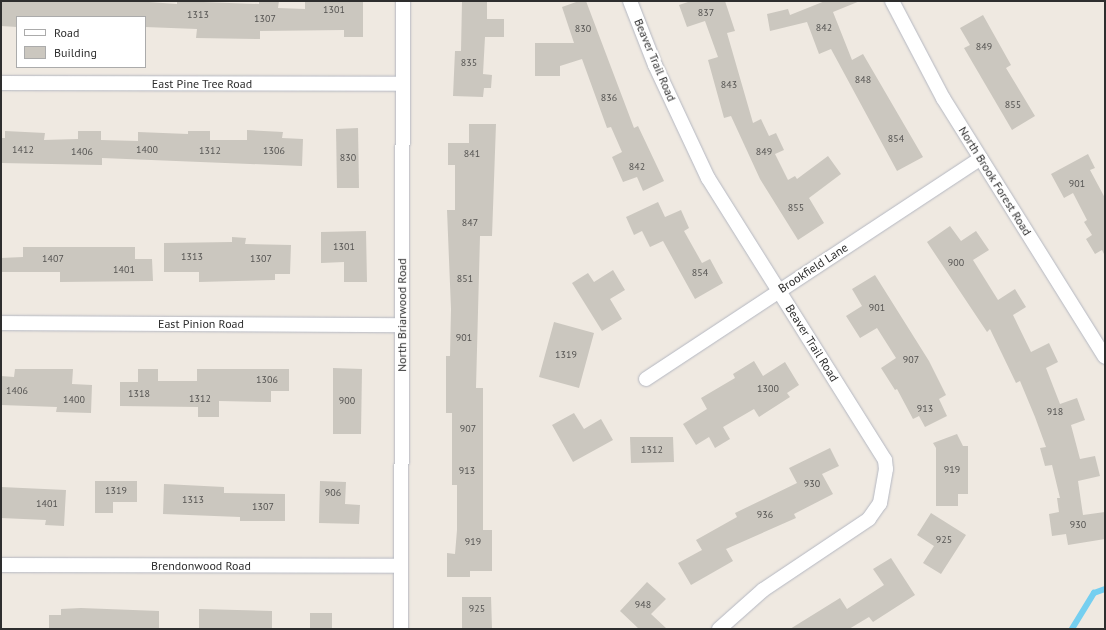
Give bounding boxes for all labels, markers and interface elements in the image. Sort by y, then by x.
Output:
house number: 1301 [323,4,345,16]
house number: 837 [698,7,714,19]
house number: 1313 [187,9,209,21]
house number: 1307 [254,13,276,25]
legend [16,16,146,68]
street label: Beaver Trail Road [631,16,679,104]
house number: 842 [816,22,832,34]
house number: 830 [575,23,591,35]
text: Road [54,25,79,40]
house number: 849 [976,41,992,53]
text: Building [54,45,97,60]
house number: 835 [461,57,477,69]
house number: 848 [855,74,871,86]
street label: East Pine Tree Road [152,77,252,91]
house number: 843 [721,79,737,91]
house number: 836 [601,92,617,104]
house number: 855 [1005,99,1021,111]
street label: North Brook Forest Road [955,124,1035,238]
house number: 854 [888,133,904,145]
house number: 1412 [12,144,34,156]
house number: 1400 [136,144,158,156]
house number: 1312 [199,145,221,157]
house number: 1306 [263,145,285,157]
house number: 1406 [71,146,93,158]
house number: 849 [756,146,772,158]
house number: 841 [464,148,480,160]
house number: 830 [340,152,356,164]
house number: 842 [629,161,645,173]
house number: 901 [1069,178,1085,190]
house number: 855 [788,202,804,214]
house number: 847 [462,217,478,229]
street label: Brookfield Lane [776,240,850,296]
house number: 1301 [333,241,355,253]
house number: 1313 [181,251,203,263]
house number: 1407 [42,253,64,265]
house number: 1307 [250,253,272,265]
house number: 900 [948,257,964,269]
street label: North Briarwood Road [395,258,409,372]
house number: 1401 [113,264,135,276]
house number: 854 [692,267,708,279]
house number: 851 [457,273,473,285]
street label: Beaver Trail Road [782,302,842,384]
house number: 901 [869,302,885,314]
street label: East Pinion Road [158,317,244,331]
house number: 901 [456,332,472,344]
house number: 1319 [555,349,577,361]
house number: 907 [903,354,919,366]
house number: 1306 [256,374,278,386]
house number: 1300 [757,383,779,395]
house number: 1406 [6,385,28,397]
house number: 1318 [128,388,150,400]
house number: 1312 [189,393,211,405]
house number: 1400 [63,394,85,406]
house number: 900 [339,395,355,407]
house number: 913 [917,403,933,415]
house number: 918 [1047,406,1063,418]
house number: 907 [460,423,476,435]
house number: 1312 [641,444,663,456]
house number: 919 [944,464,960,476]
house number: 913 [459,465,475,477]
house number: 930 [804,478,820,490]
house number: 1319 [105,485,127,497]
house number: 906 [325,487,341,499]
house number: 1313 [182,494,204,506]
house number: 1401 [36,498,58,510]
house number: 1307 [252,501,274,513]
house number: 936 [757,509,773,521]
house number: 930 [1070,519,1086,531]
house number: 925 [936,534,952,546]
house number: 919 [465,536,481,548]
street label: Brendonwood Road [151,559,251,573]
house number: 948 [635,599,651,611]
house number: 925 [469,603,485,615]

